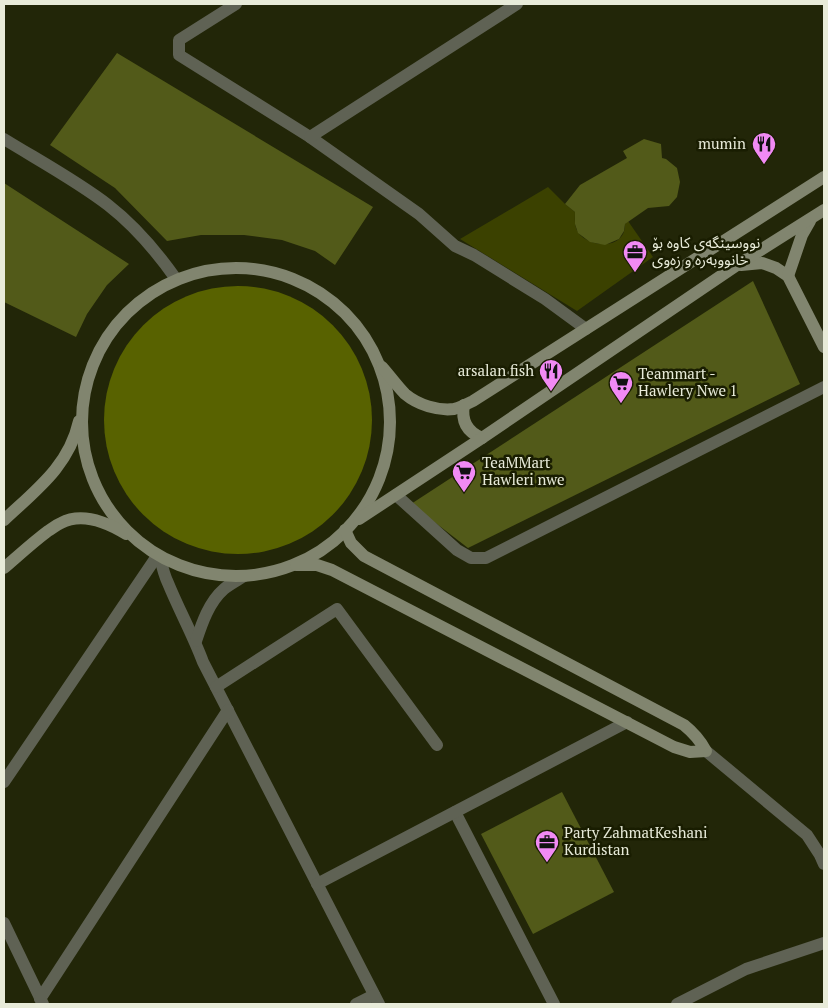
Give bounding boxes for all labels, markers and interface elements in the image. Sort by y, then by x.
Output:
restaurant icon: mumin [751,131,777,165]
place label: mumin [698,133,746,153]
place label: نووسینگەی کاوە بۆ خانووبەرە و زەوی [652,232,760,269]
office icon: نووسینگەی کاوە بۆ خانووبەرە و زەوی [622,239,648,273]
restaurant icon: arsalan fish [538,358,564,392]
place label: arsalan fish [458,360,534,380]
place label: Teammart - Hawlery Nwe 1 [638,363,738,400]
supermarket icon: Teammart - Hawlery Nwe 1 [608,370,634,404]
place label: TeaMMart Hawleri nwe [482,452,565,489]
supermarket icon: TeaMMart Hawleri nwe [451,459,477,493]
place label: Party ZahmatKeshani Kurdistan [564,822,707,859]
office icon: Party ZahmatKeshani Kurdistan [534,829,560,863]

